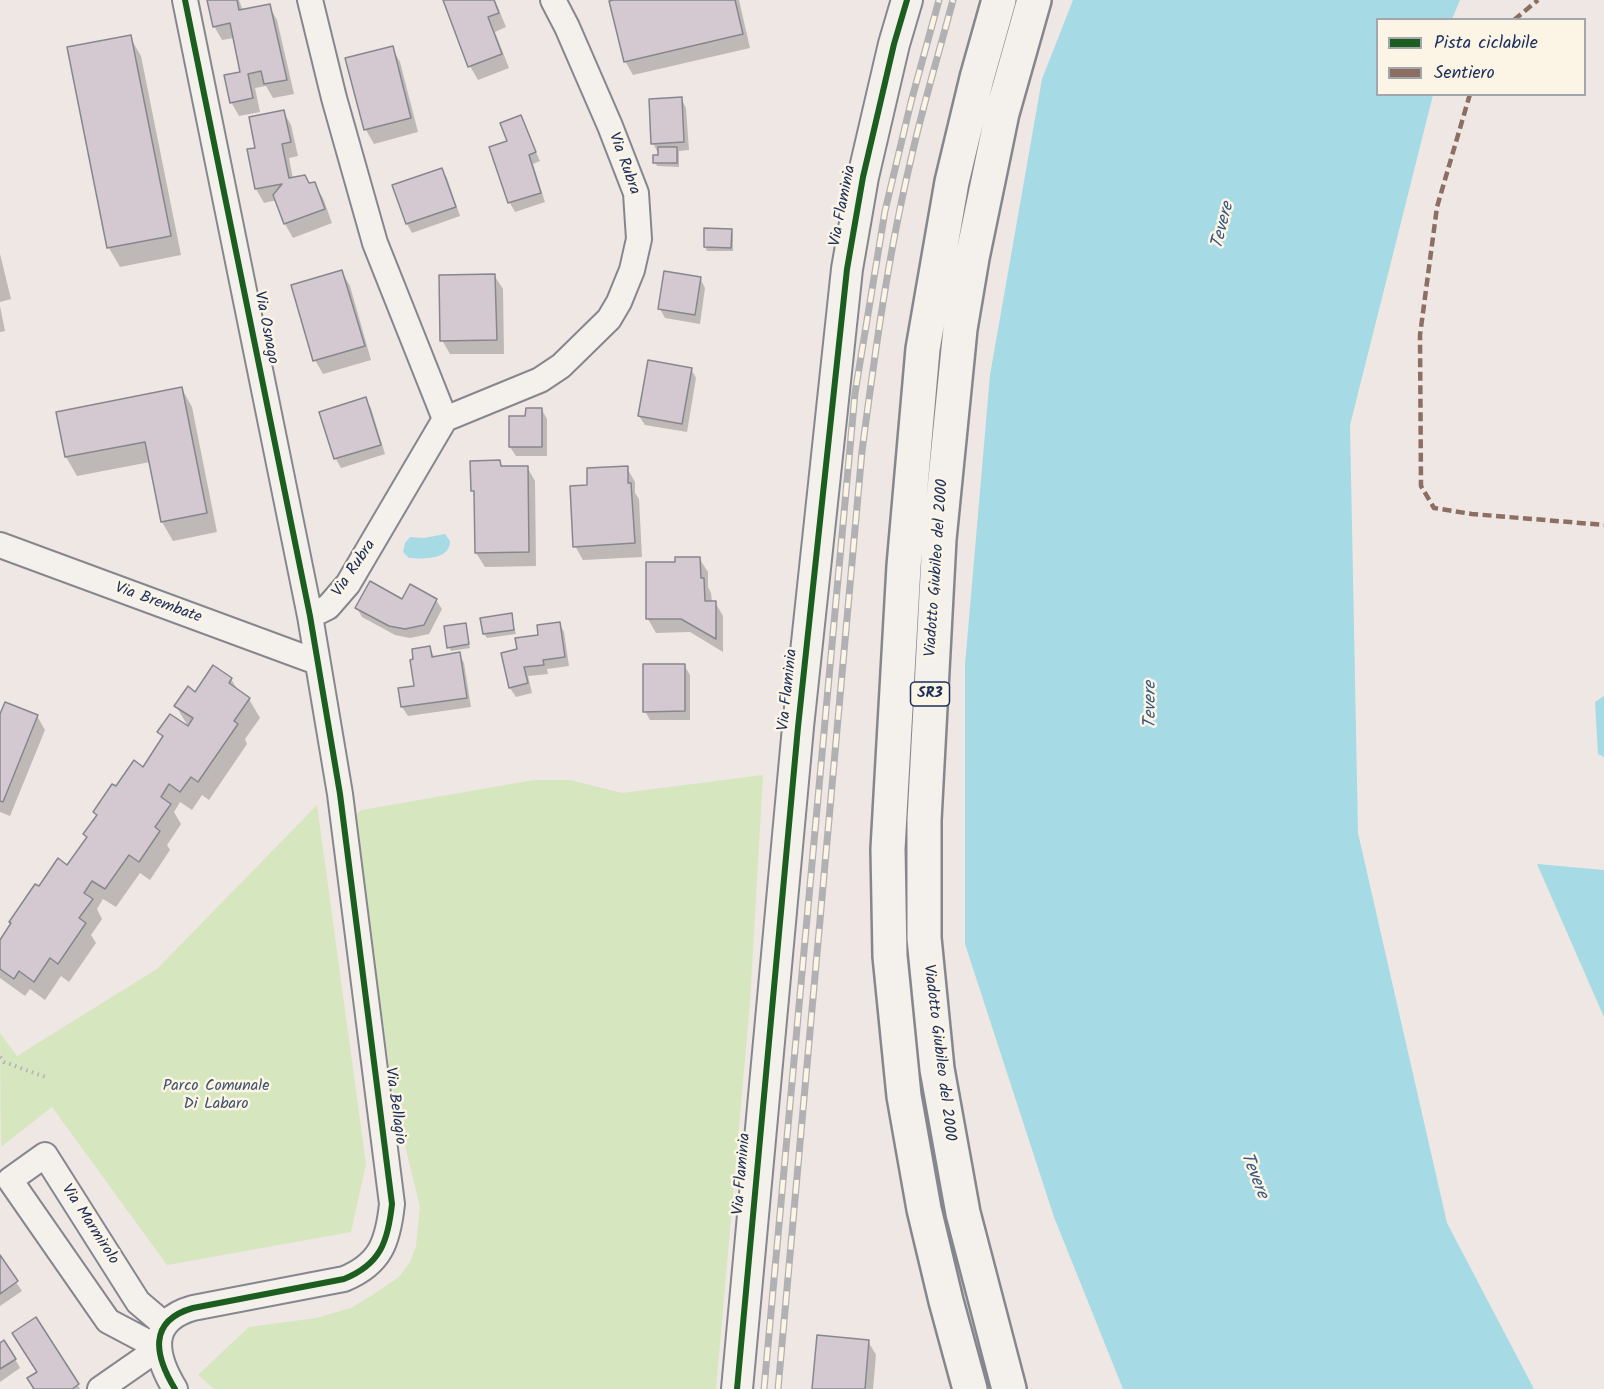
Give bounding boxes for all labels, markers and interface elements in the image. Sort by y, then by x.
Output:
legend [1376,18,1586,96]
text: Pista ciclabile [1434,29,1538,58]
text: Sentiero [1434,59,1495,88]
street label: Via Rubra [603,130,643,198]
street label: Via Flaminia [827,164,861,248]
water label: Tevere [1208,200,1240,252]
street label: Via Osnago [249,290,281,366]
street label: Viadotto Giubileo del 2000 [922,478,954,658]
street label: Via Rubra [329,537,381,601]
street label: Via Brembate [112,579,204,629]
street label: Via Flaminia [775,648,803,732]
water label: Tevere [1141,681,1163,729]
road number: SR3 [910,682,950,706]
street label: Viadotto Giubileo del 2000 [918,963,958,1143]
street label: Via Bellagio [379,1066,409,1146]
park label: Parco Comunale Di Labaro [163,1077,269,1115]
street label: Via Flaminia [730,1132,756,1216]
water label: Tevere [1234,1150,1272,1202]
street label: Via Marmirolo [56,1181,122,1269]

